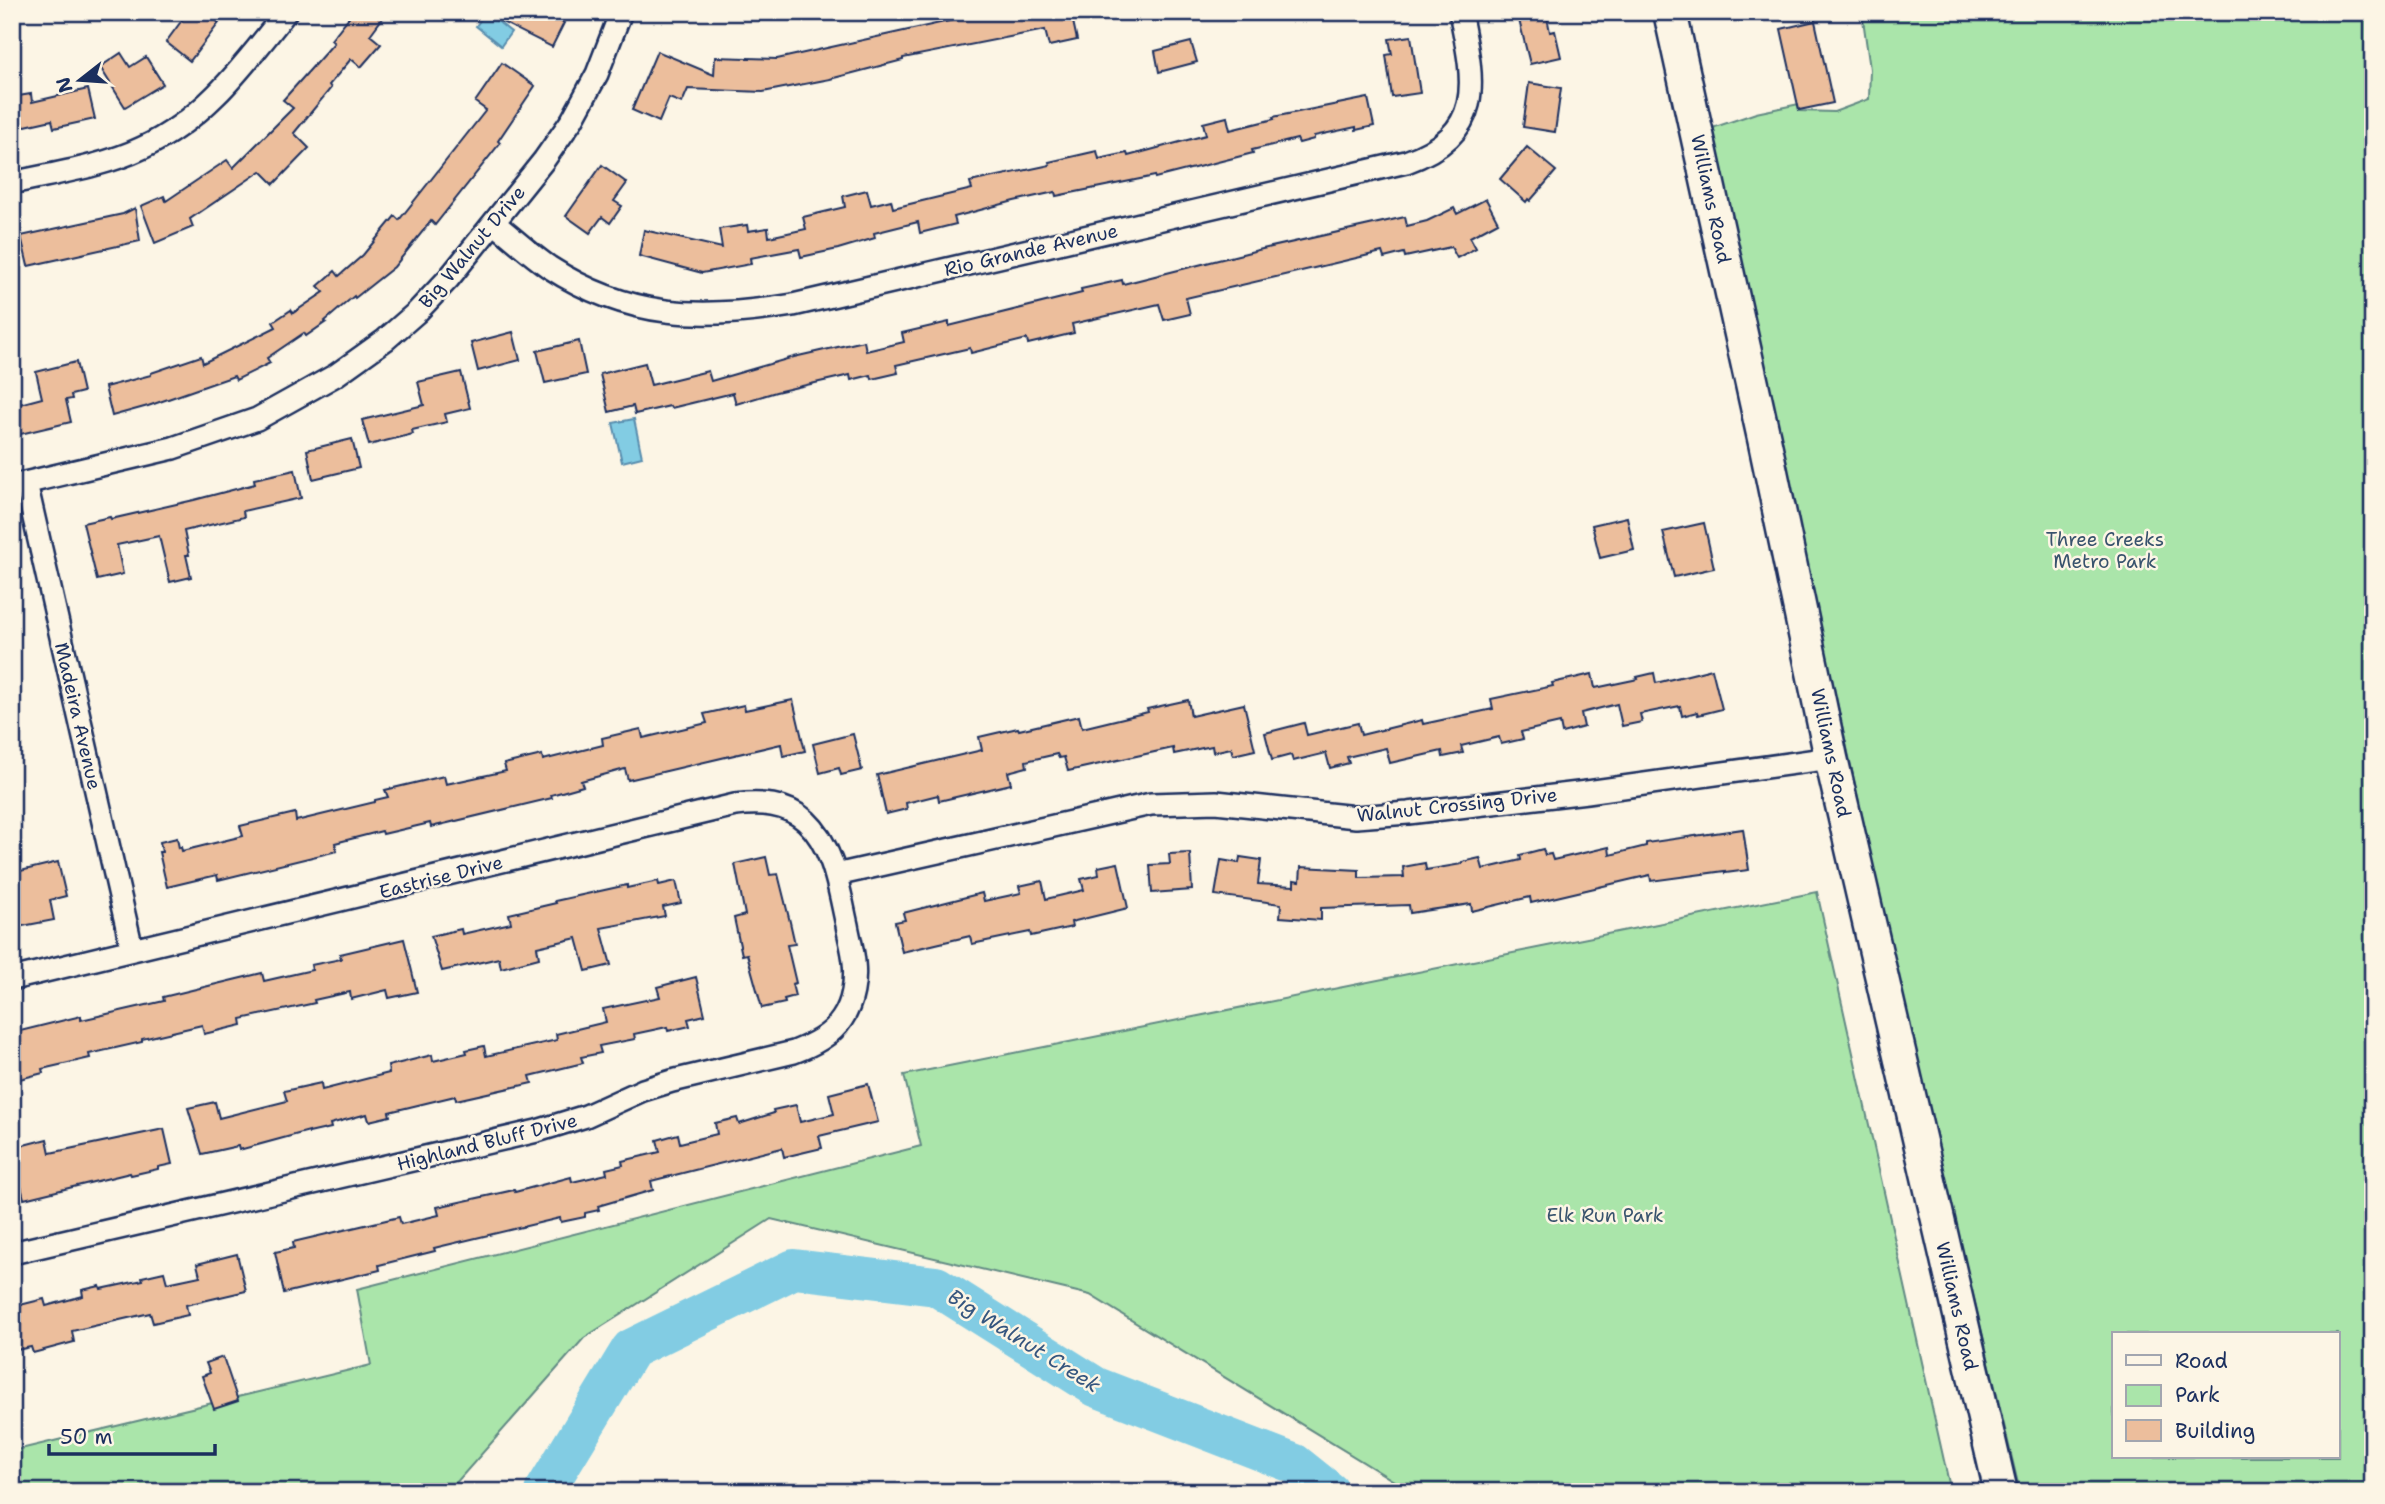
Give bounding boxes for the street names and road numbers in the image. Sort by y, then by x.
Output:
street label: Williams Road [1685,132,1737,266]
street label: Big Walnut Drive [413,180,531,314]
street label: Rio Grande Avenue [942,218,1120,282]
street label: Madeira Avenue [49,640,107,792]
street label: Williams Road [1805,686,1857,820]
street label: Walnut Crossing Drive [1355,782,1559,828]
street label: Eastrise Drive [377,850,505,904]
street label: Highland Bluff Drive [394,1107,580,1177]
street label: Williams Road [1930,1239,1984,1373]

